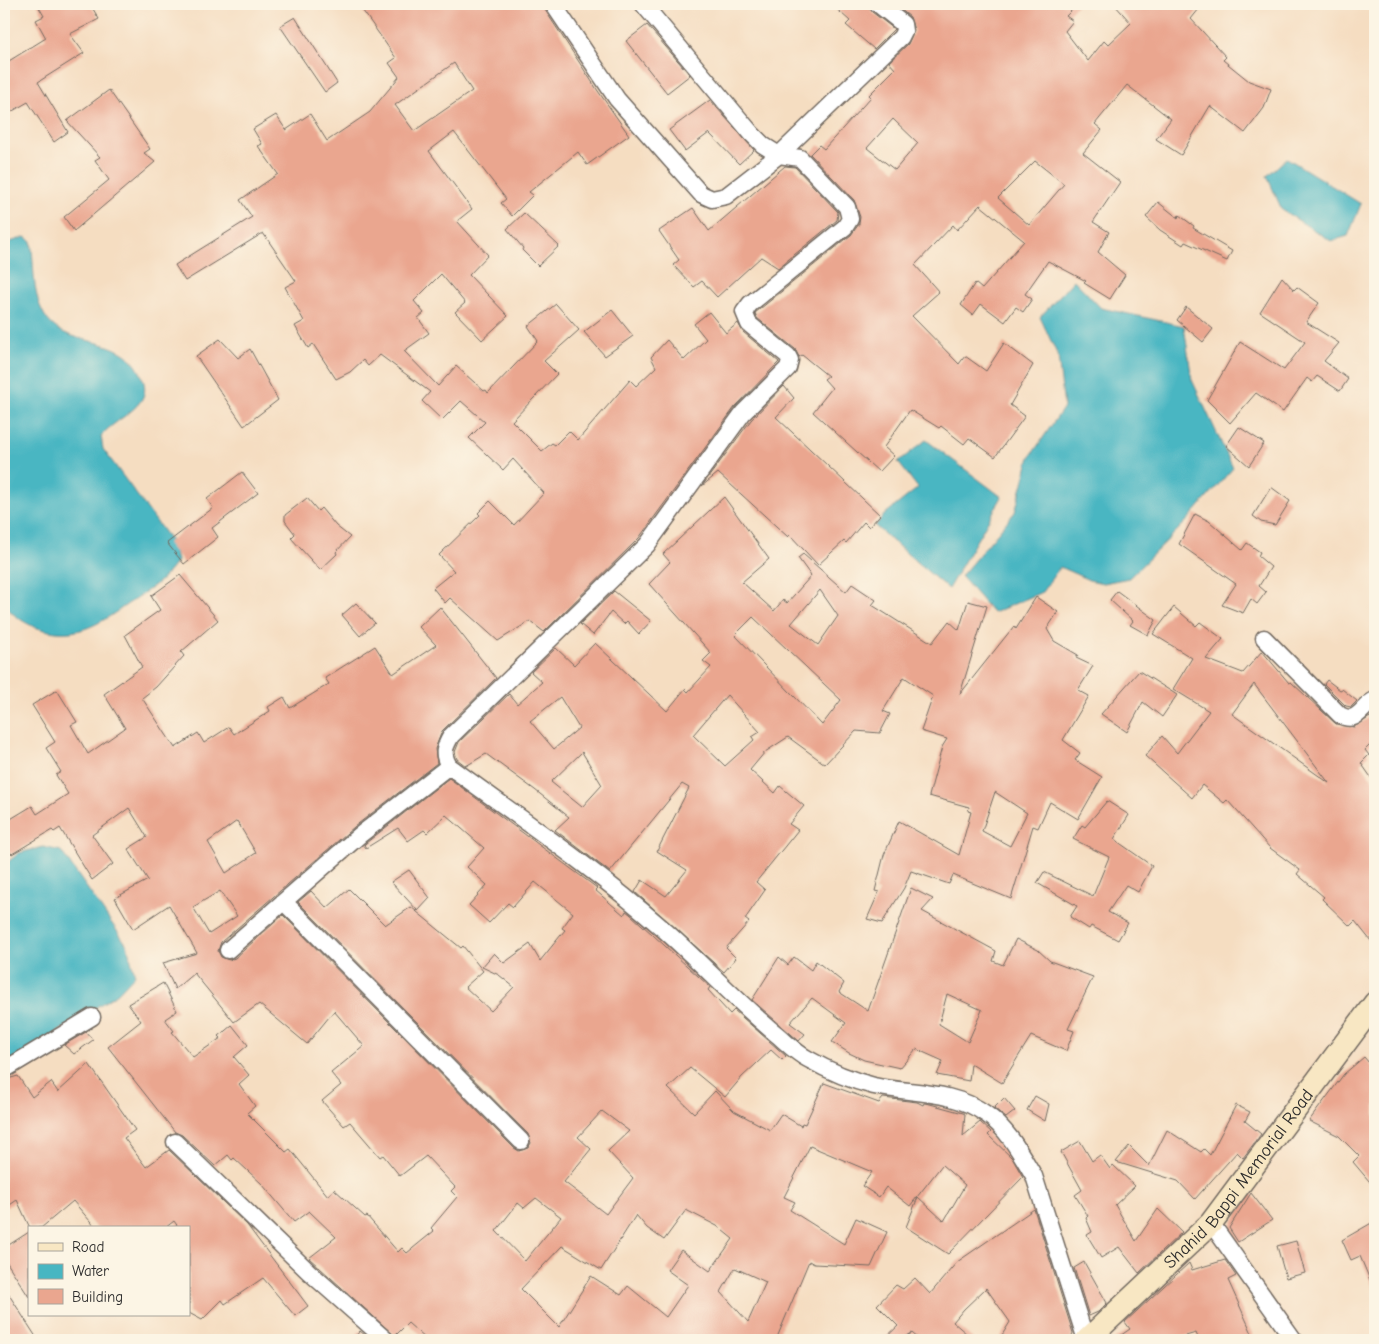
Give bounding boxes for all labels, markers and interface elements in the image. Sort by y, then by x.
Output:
street label: Shahid Bappi Memorial Road [1159,1085,1318,1273]
legend [28,1226,190,1316]
text: Road [72,1238,104,1256]
text: Water [72,1262,109,1280]
text: Building [72,1288,123,1306]

